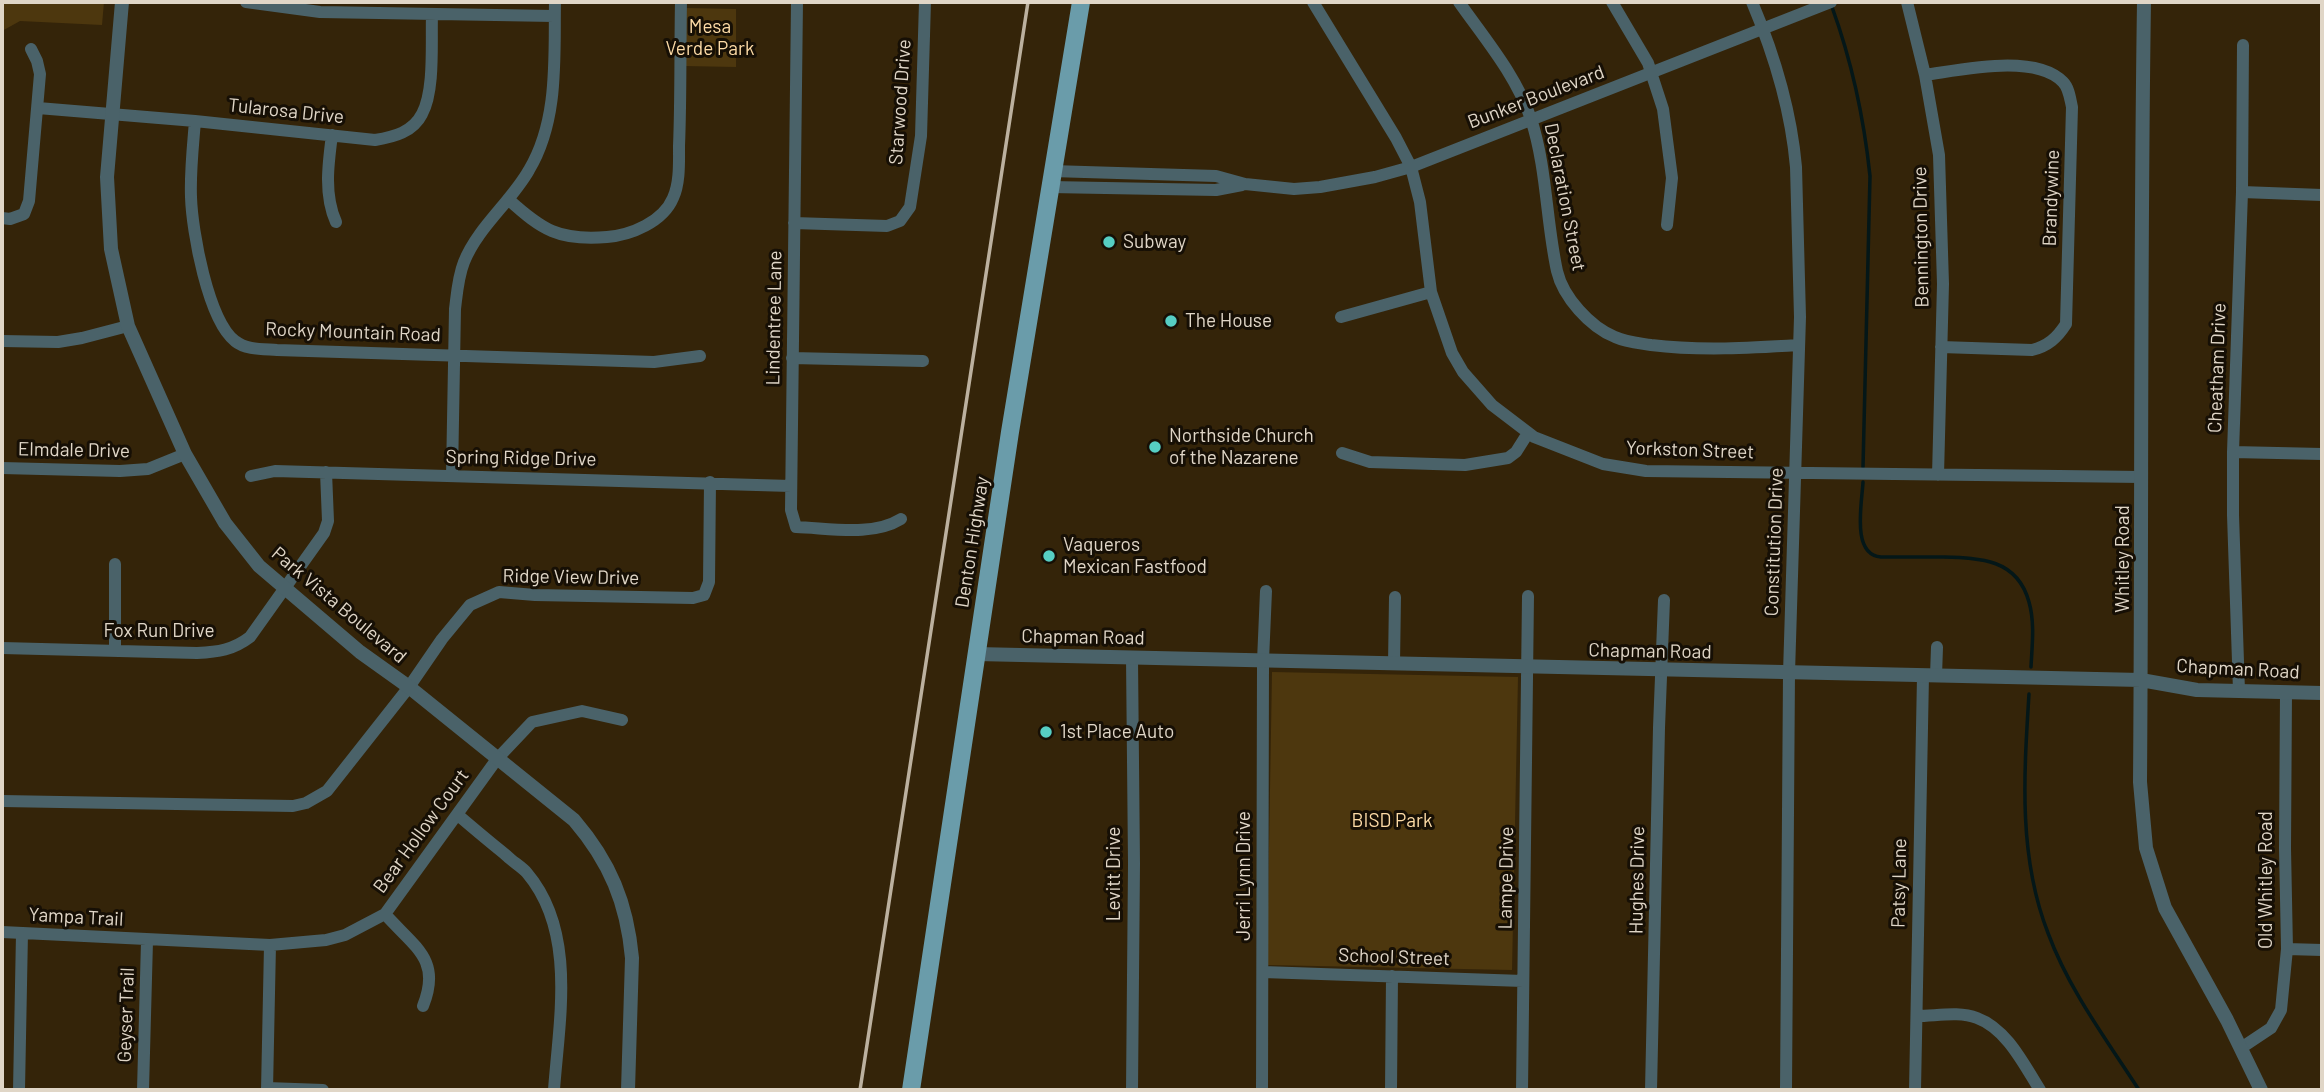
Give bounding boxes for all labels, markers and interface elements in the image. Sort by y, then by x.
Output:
park label: Mesa Verde Park [666,16,754,60]
street label: Starwood Drive [884,38,916,166]
street label: Bunker Boulevard [1464,60,1608,134]
street label: Tularosa Drive [227,94,345,128]
street label: Declaration Street [1539,121,1591,273]
street label: Brandywine [2038,149,2064,247]
street label: Bennington Drive [1908,166,1934,308]
place label: Subway [1123,231,1186,253]
marker: Subway [1101,234,1117,250]
street label: Lindentree Lane [761,250,787,386]
street label: Cheatham Drive [2203,303,2231,433]
place label: The House [1185,310,1272,332]
marker: The House [1163,313,1179,329]
street label: Rocky Mountain Road [265,318,441,346]
place label: Northside Church of the Nazarene [1169,425,1314,469]
street label: Yorkston Street [1625,436,1755,464]
street label: Elmdale Drive [18,438,130,462]
marker: Northside Church of the Nazarene [1147,439,1163,455]
street label: Spring Ridge Drive [445,445,597,471]
street label: Constitution Drive [1760,467,1788,617]
street label: Denton Highway [950,475,994,609]
street label: Whitley Road [2112,505,2134,613]
place label: Vaqueros Mexican Fastfood [1063,534,1207,578]
street label: Park Vista Boulevard [267,542,411,668]
marker: Vaqueros Mexican Fastfood [1041,548,1057,564]
street label: Ridge View Drive [502,564,640,590]
street label: Fox Run Drive [103,620,215,642]
street label: Chapman Road [1021,625,1145,649]
street label: Chapman Road [1588,639,1712,663]
street label: Chapman Road [2176,654,2300,684]
place label: 1st Place Auto [1060,721,1174,743]
marker: 1st Place Auto [1038,724,1054,740]
street label: Bear Hollow Court [368,765,474,897]
park label: BISD Park [1352,810,1432,832]
street label: Jerri Lynn Drive [1233,811,1255,941]
street label: Old Whitley Road [2255,811,2277,949]
street label: Lampe Drive [1494,826,1518,930]
street label: Hughes Drive [1625,826,1649,934]
street label: Levitt Drive [1103,827,1125,921]
street label: Patsy Lane [1887,838,1911,928]
street label: Yampa Trail [28,903,124,931]
street label: School Street [1338,944,1450,970]
street label: Geyser Trail [113,967,139,1063]

